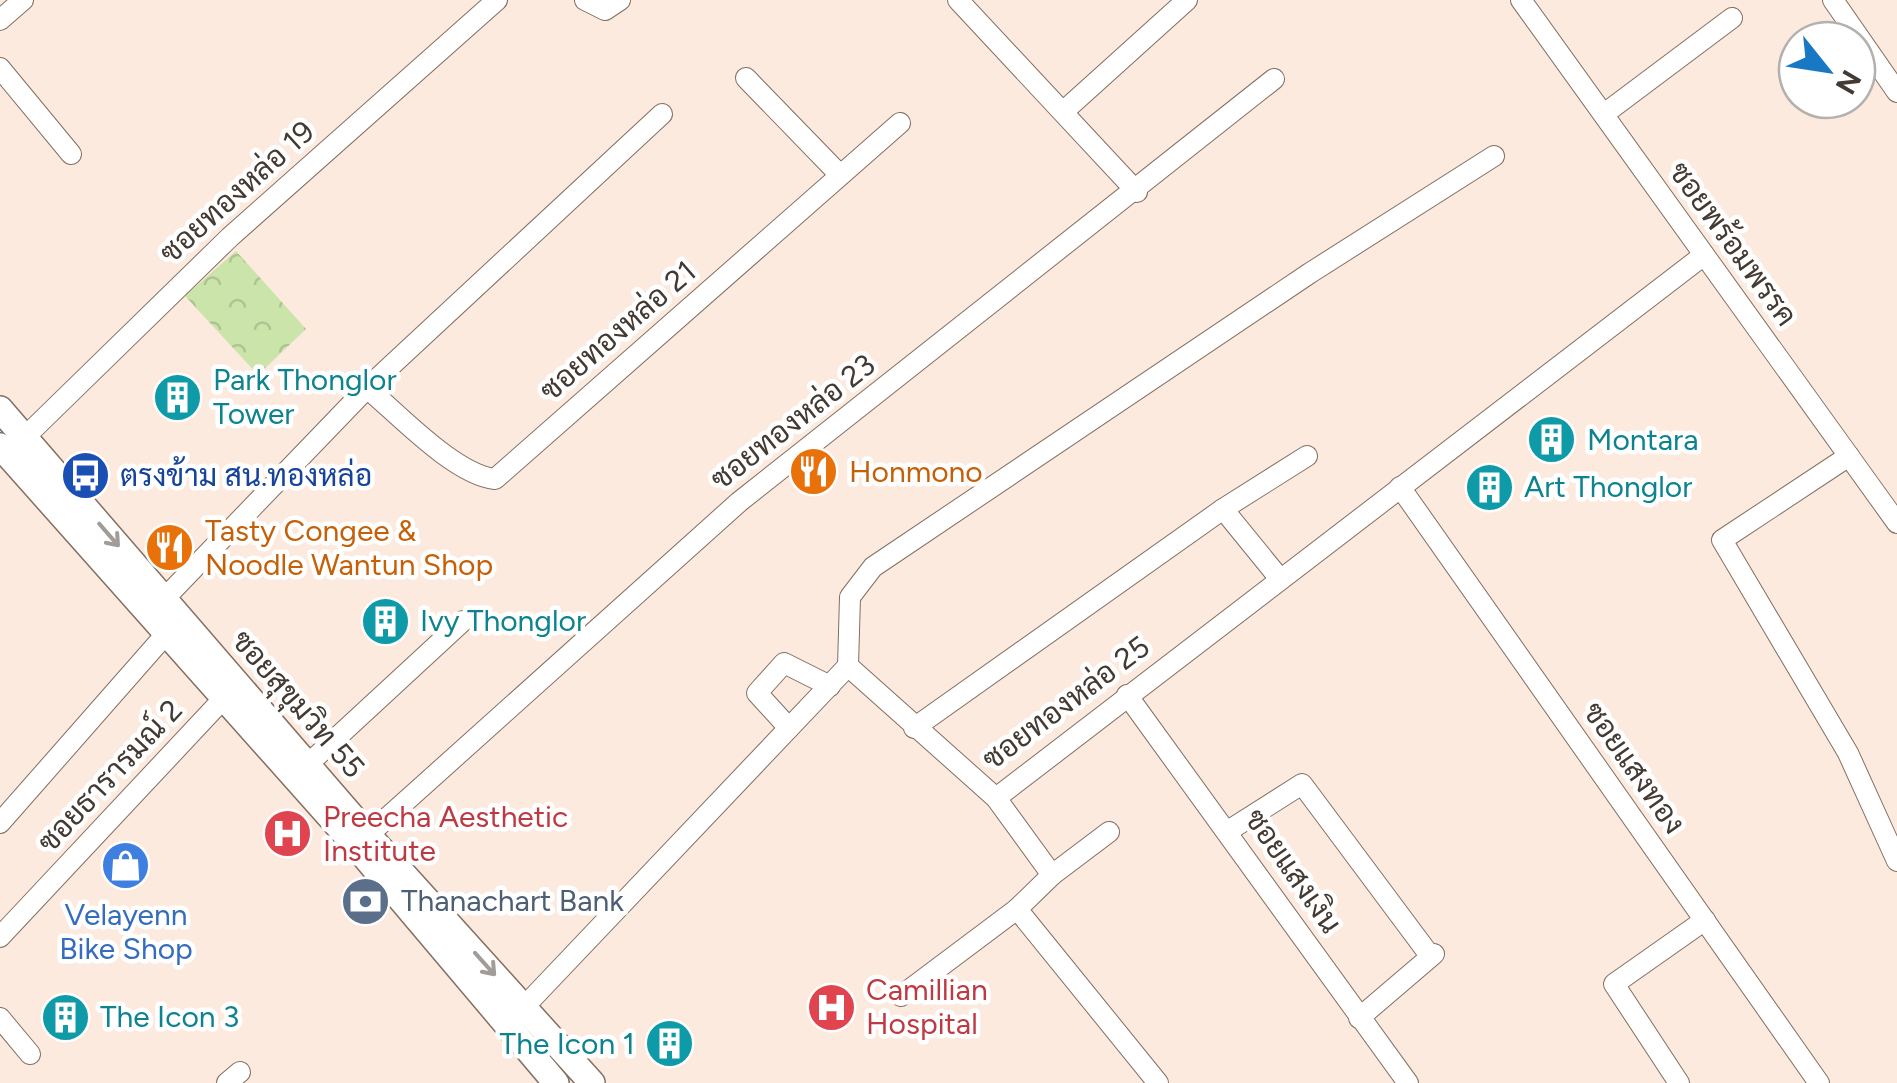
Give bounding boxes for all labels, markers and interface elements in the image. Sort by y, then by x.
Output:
north arrow [1777,20,1877,120]
text: N [1829,65,1869,100]
street label: ซอยทองหล่อ 19 [152,113,322,271]
street label: ซอยพร้อมพรรค [1661,153,1807,333]
street label: ซอยทองหล่อ 21 [532,253,703,409]
street label: ซอยทองหล่อ 23 [703,346,882,497]
place label: Park Thonglor Tower [213,361,397,432]
building icon: Park Thonglor Tower [152,371,204,423]
building icon: Montara [1526,414,1578,466]
place label: Montara [1587,421,1699,458]
restaurant icon: Honmono [788,446,840,498]
bus stop icon: ตรงข้าม สน.ทองหล่อ [59,450,111,502]
place label: Honmono [849,453,983,490]
place label: ตรงข้าม สน.ทองหล่อ [120,455,372,494]
building icon: Art Thonglor [1463,461,1515,513]
place label: Art Thonglor [1524,468,1692,505]
place label: Tasty Congee & Noodle Wantun Shop [205,512,493,583]
one-way arrow [98,522,120,548]
restaurant icon: Tasty Congee & Noodle Wantun Shop [144,522,196,574]
building icon: Ivy Thonglor [359,595,411,647]
place label: Ivy Thonglor [420,602,586,639]
street label: ซอยสุขุมวิท 55 [222,622,373,787]
street label: ซอยทองหล่อ 25 [975,628,1157,777]
street label: ซอยธารารมณ์ 2 [29,691,190,860]
street label: ซอยแสงทอง [1575,695,1693,841]
place label: Preecha Aesthetic Institute [323,798,568,869]
street label: ซอยแสงเงิน [1237,801,1350,940]
hospital icon: Preecha Aesthetic Institute [262,808,314,860]
shop icon: Velayenn Bike Shop [100,840,152,892]
bank icon: Thanachart Bank [340,875,392,927]
place label: Thanachart Bank [401,882,624,919]
place label: Velayenn Bike Shop [59,896,193,967]
one-way arrow [473,951,496,976]
place label: Camillian Hospital [866,971,988,1042]
hospital icon: Camillian Hospital [805,981,857,1033]
building icon: The Icon 3 [39,991,91,1043]
place label: The Icon 3 [100,998,239,1035]
building icon: The Icon 1 [644,1018,696,1070]
place label: The Icon 1 [500,1025,635,1062]

